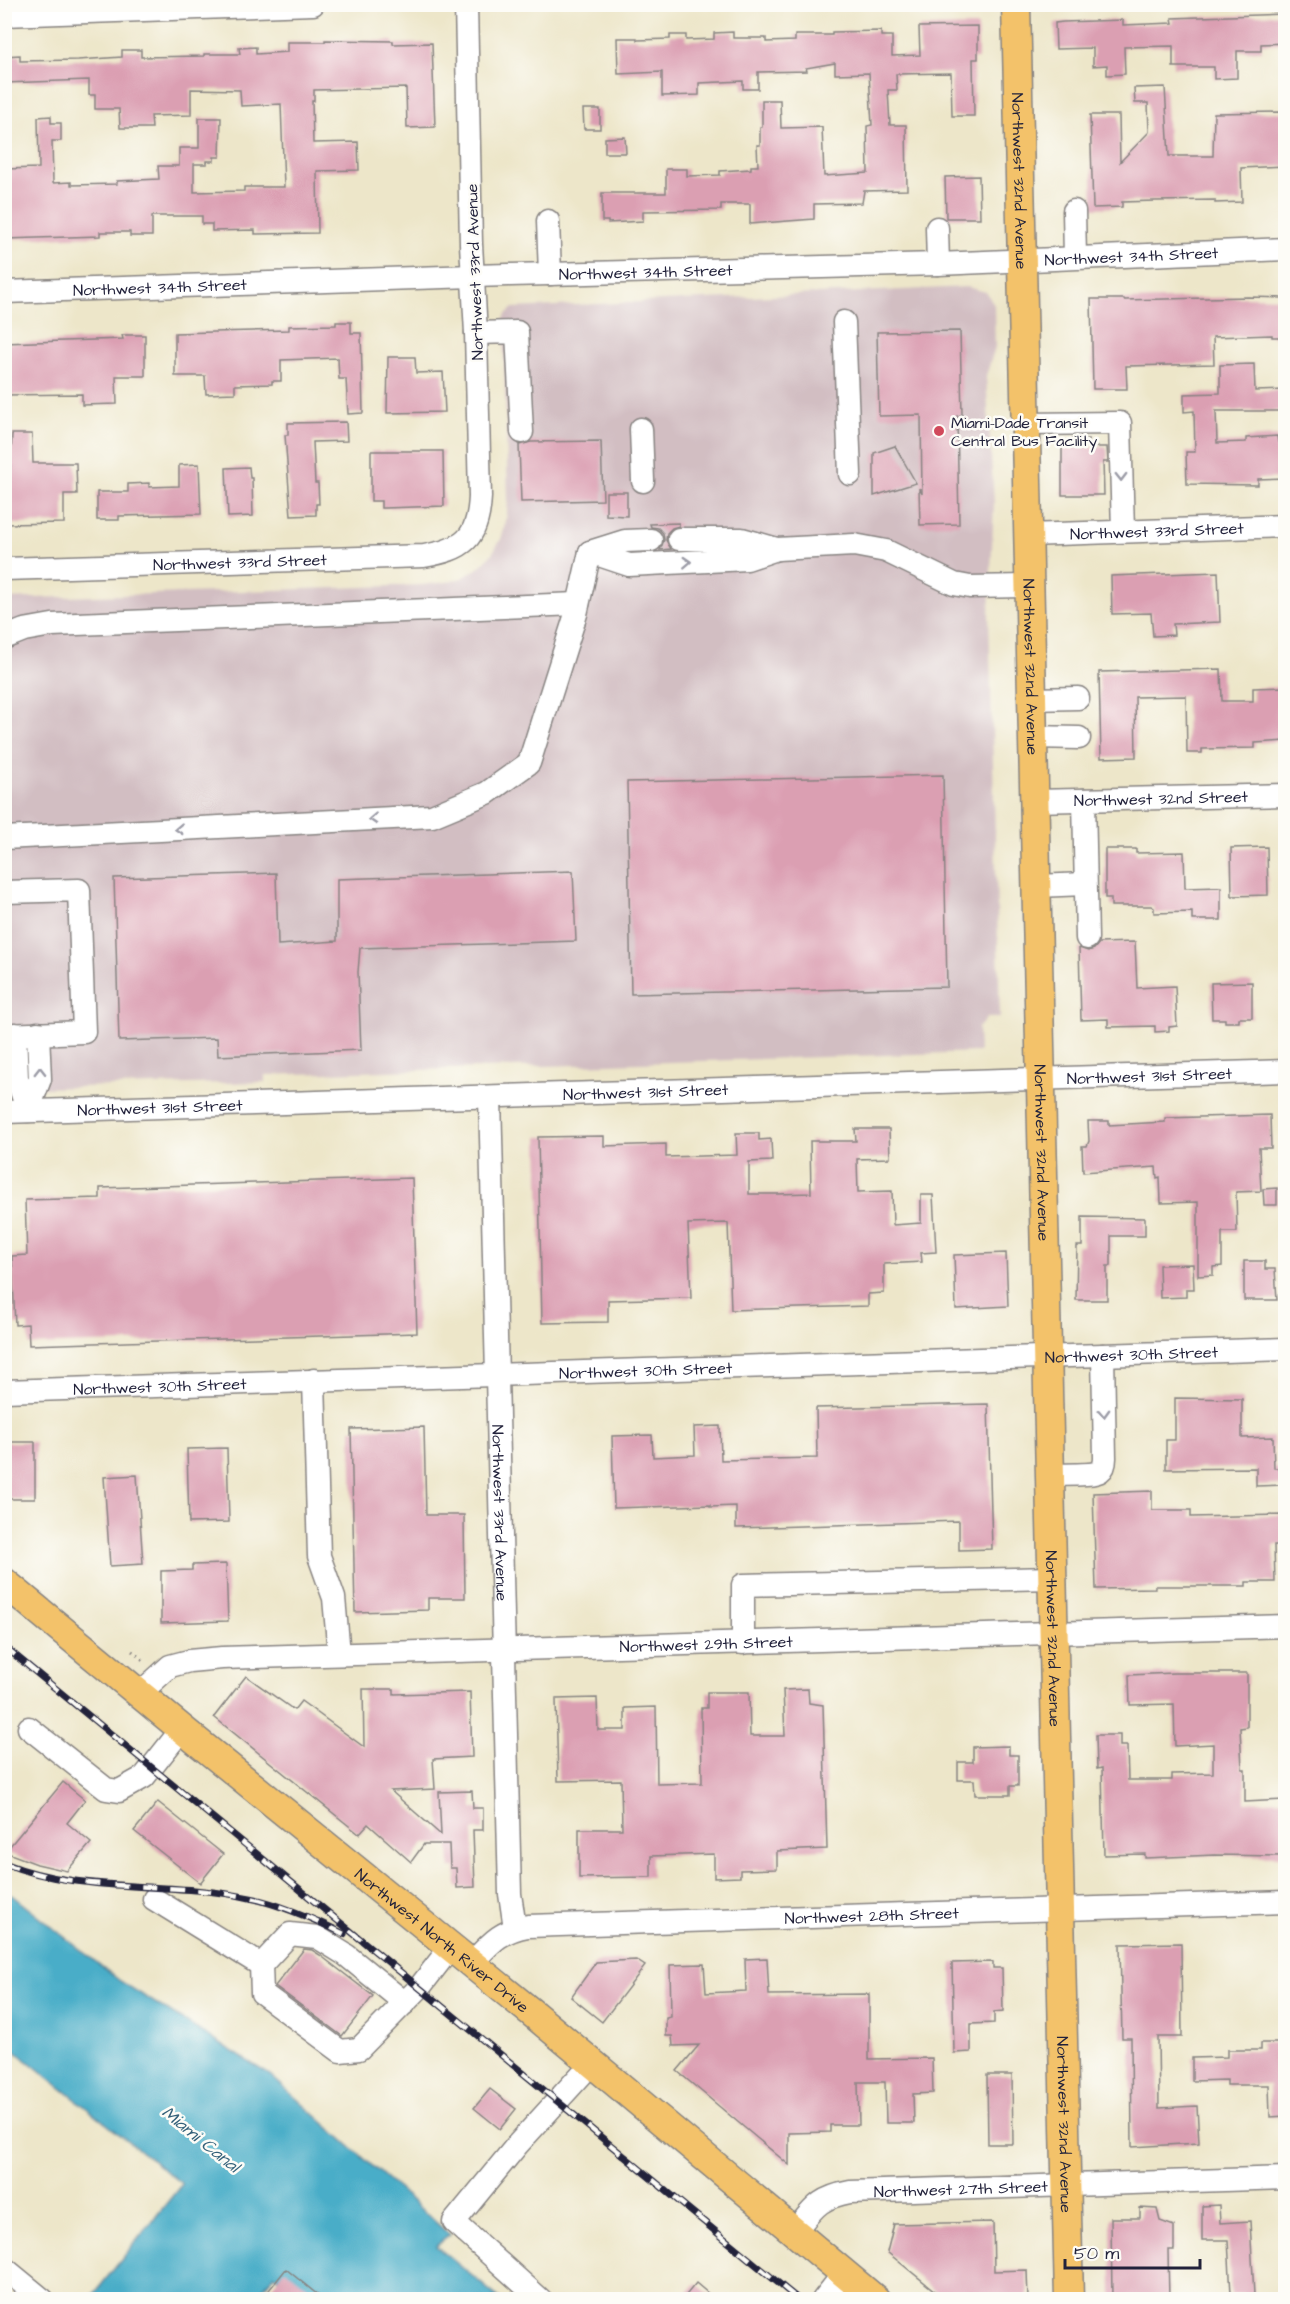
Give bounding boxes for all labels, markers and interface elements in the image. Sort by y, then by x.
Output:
street label: Northwest 32nd Avenue [1006,92,1032,270]
street label: Northwest 33rd Avenue [461,183,489,361]
street label: Northwest 34th Street [1044,242,1219,271]
street label: Northwest 34th Street [558,259,733,286]
street label: Northwest 34th Street [73,274,248,302]
place label: Miami-Dade Transit Central Bus Facility [951,412,1097,453]
marker: Miami-Dade Transit Central Bus Facility [932,424,946,438]
one-way arrow [1115,473,1128,482]
street label: Northwest 33rd Street [1070,517,1245,546]
street label: Northwest 33rd Street [153,549,328,576]
one-way arrow [683,556,692,569]
street label: Northwest 32nd Avenue [1017,578,1043,756]
street label: Northwest 32nd Street [1074,786,1249,812]
one-way arrow [369,812,378,825]
one-way arrow [174,822,183,835]
street label: Northwest 31st Street [1067,1063,1233,1090]
street label: Northwest 32nd Avenue [1028,1064,1055,1242]
one-way arrow [34,1066,46,1075]
street label: Northwest 31st Street [563,1079,729,1106]
street label: Northwest 31st Street [77,1094,243,1122]
street label: Northwest 30th Street [1045,1341,1219,1369]
street label: Northwest 30th Street [559,1357,733,1385]
street label: Northwest 30th Street [73,1373,247,1401]
one-way arrow [1098,1409,1110,1418]
street label: Northwest 33rd Avenue [486,1424,513,1602]
street label: Northwest 32nd Avenue [1040,1550,1066,1727]
street label: Northwest 29th Street [619,1631,794,1658]
street label: Northwest North River Drive [350,1864,534,2018]
street label: Northwest 28th Street [784,1902,960,1930]
street label: Northwest 32nd Avenue [1051,2036,1077,2213]
water label: Miami Canal [156,2100,247,2180]
street label: Northwest 27th Street [874,2176,1049,2203]
scale bar [1065,2232,1200,2270]
text: 50 m [1074,2241,1119,2266]

